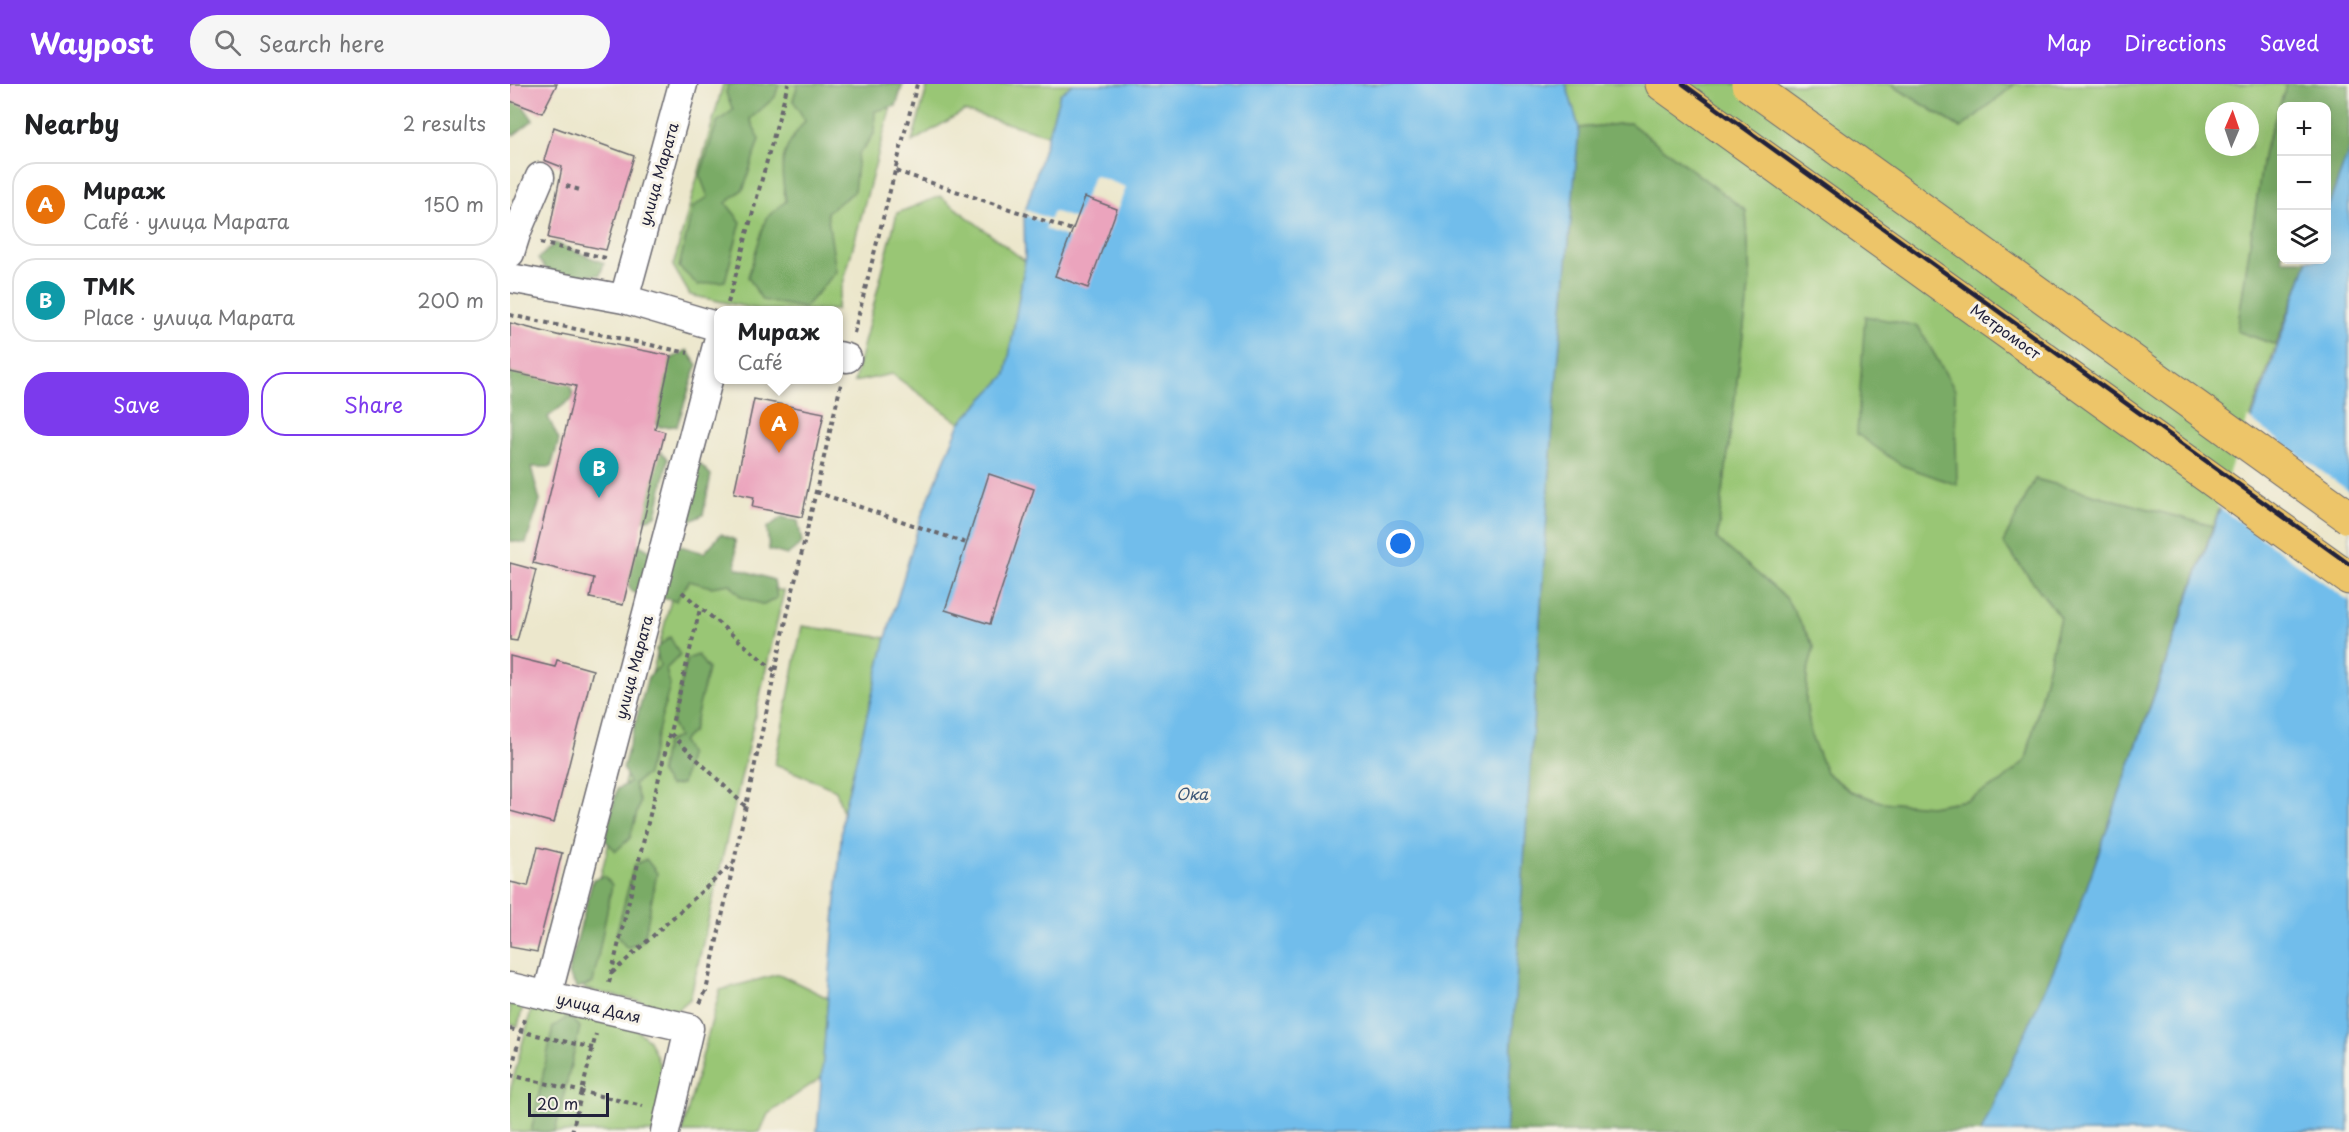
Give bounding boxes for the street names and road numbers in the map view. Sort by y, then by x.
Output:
street label: улица Марата [632,119,684,228]
street label: Метромост [1966,298,2047,365]
street label: улица Марата [608,612,658,721]
street label: улица Даля [555,986,643,1028]

